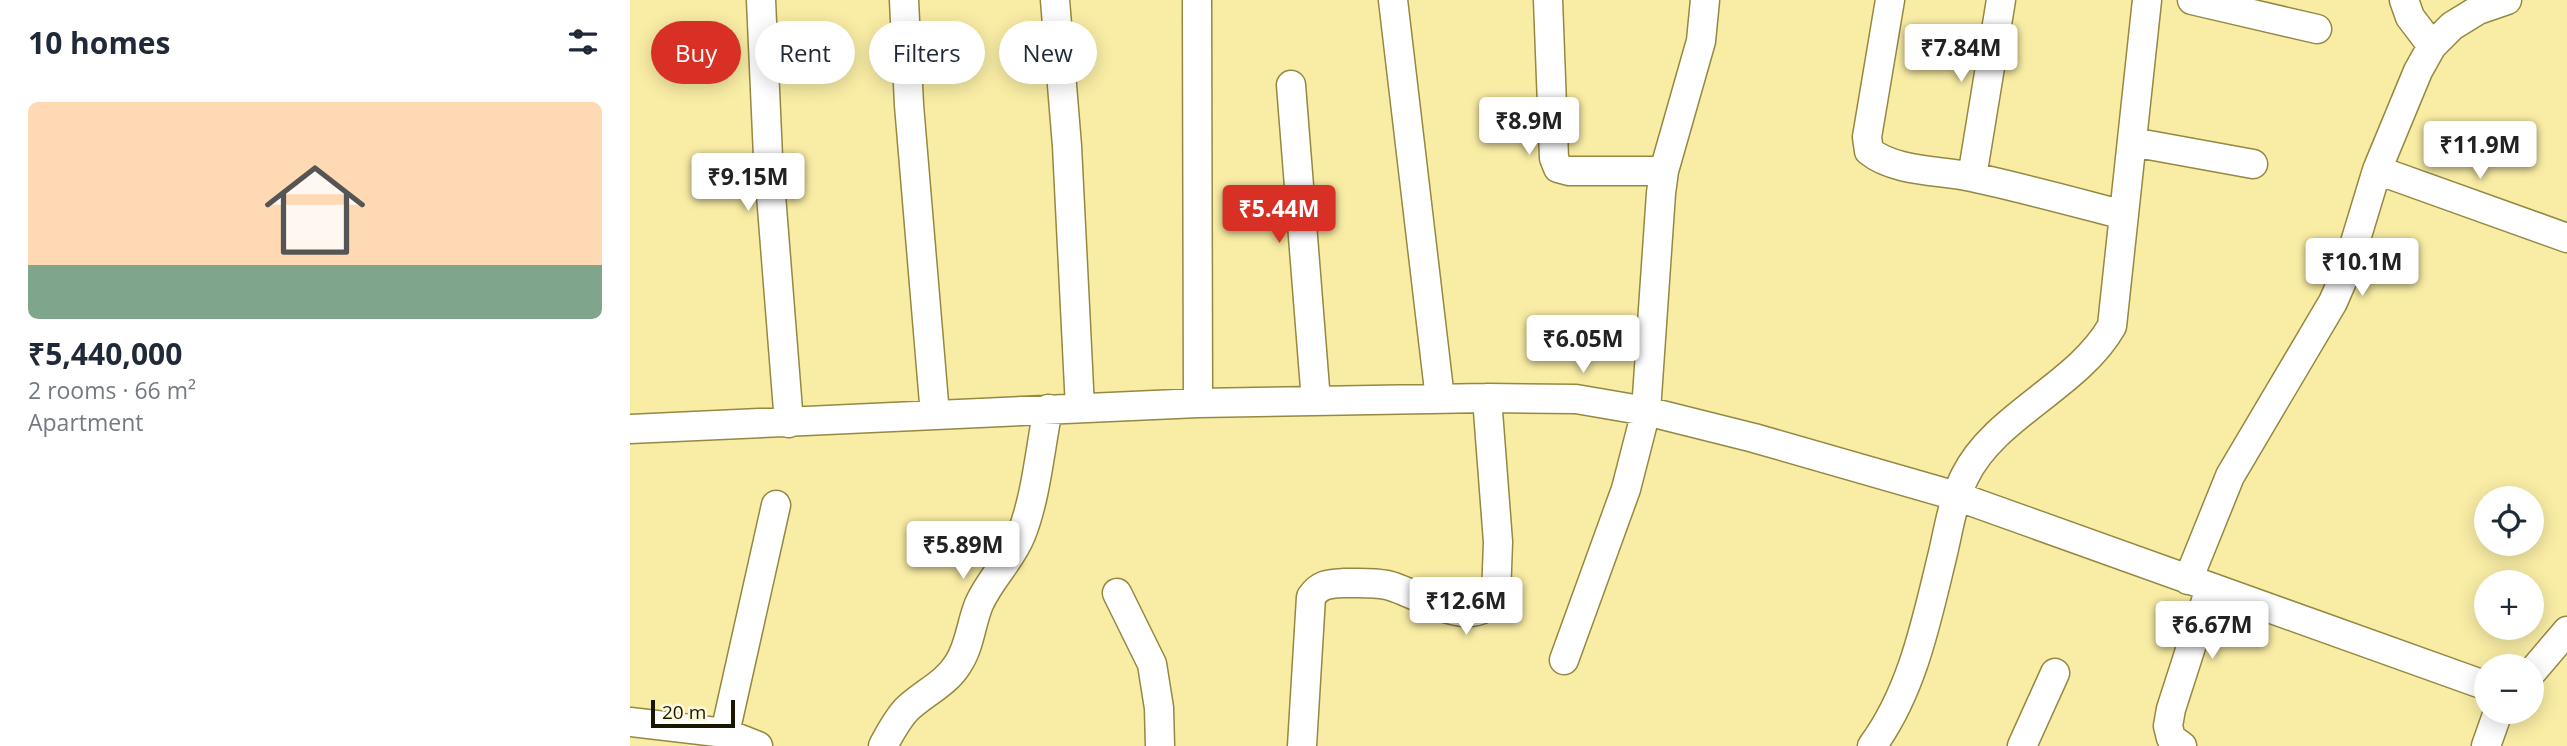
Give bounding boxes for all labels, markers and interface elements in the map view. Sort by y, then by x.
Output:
chip: Buy [651,21,741,84]
chip: Rent [755,21,855,84]
chip: Filters [869,21,985,84]
chip: New [999,21,1097,84]
text: 10 homes [28,22,171,63]
icon: filters [564,23,602,61]
pin: ₹7.84M [1904,24,2018,84]
text: ₹7.84M [1921,31,2001,63]
pin: ₹8.9M [1480,97,1578,157]
text: ₹8.9M [1495,104,1563,136]
pin: ₹11.9M [2423,122,2537,181]
text: ₹11.9M [2440,128,2520,160]
icon: home [252,147,378,273]
pin: ₹9.15M [691,154,805,213]
text: ₹9.15M [708,160,788,192]
pin: ₹5.44M [1222,186,1336,245]
text: ₹5.44M [1239,192,1319,224]
pin: ₹10.1M [2305,238,2419,298]
text: ₹10.1M [2322,245,2402,277]
pin: ₹6.05M [1526,316,1640,375]
text: ₹6.05M [1543,322,1623,354]
text: ₹5,440,000 [28,333,182,374]
text: 2 rooms · 66 m² [28,374,196,406]
text: Apartment [28,406,144,438]
map controls [2474,486,2544,724]
button: locate [2474,486,2544,556]
pin: ₹5.89M [906,522,1020,581]
text: ₹5.89M [923,528,1003,560]
button: + [2474,570,2544,640]
pin: ₹12.6M [1409,578,1523,637]
text: ₹12.6M [1426,584,1506,616]
pin: ₹6.67M [2155,602,2269,661]
text: ₹6.67M [2172,608,2252,640]
button: − [2474,654,2544,724]
scale bar [651,697,735,729]
text: 20 m [662,699,706,725]

